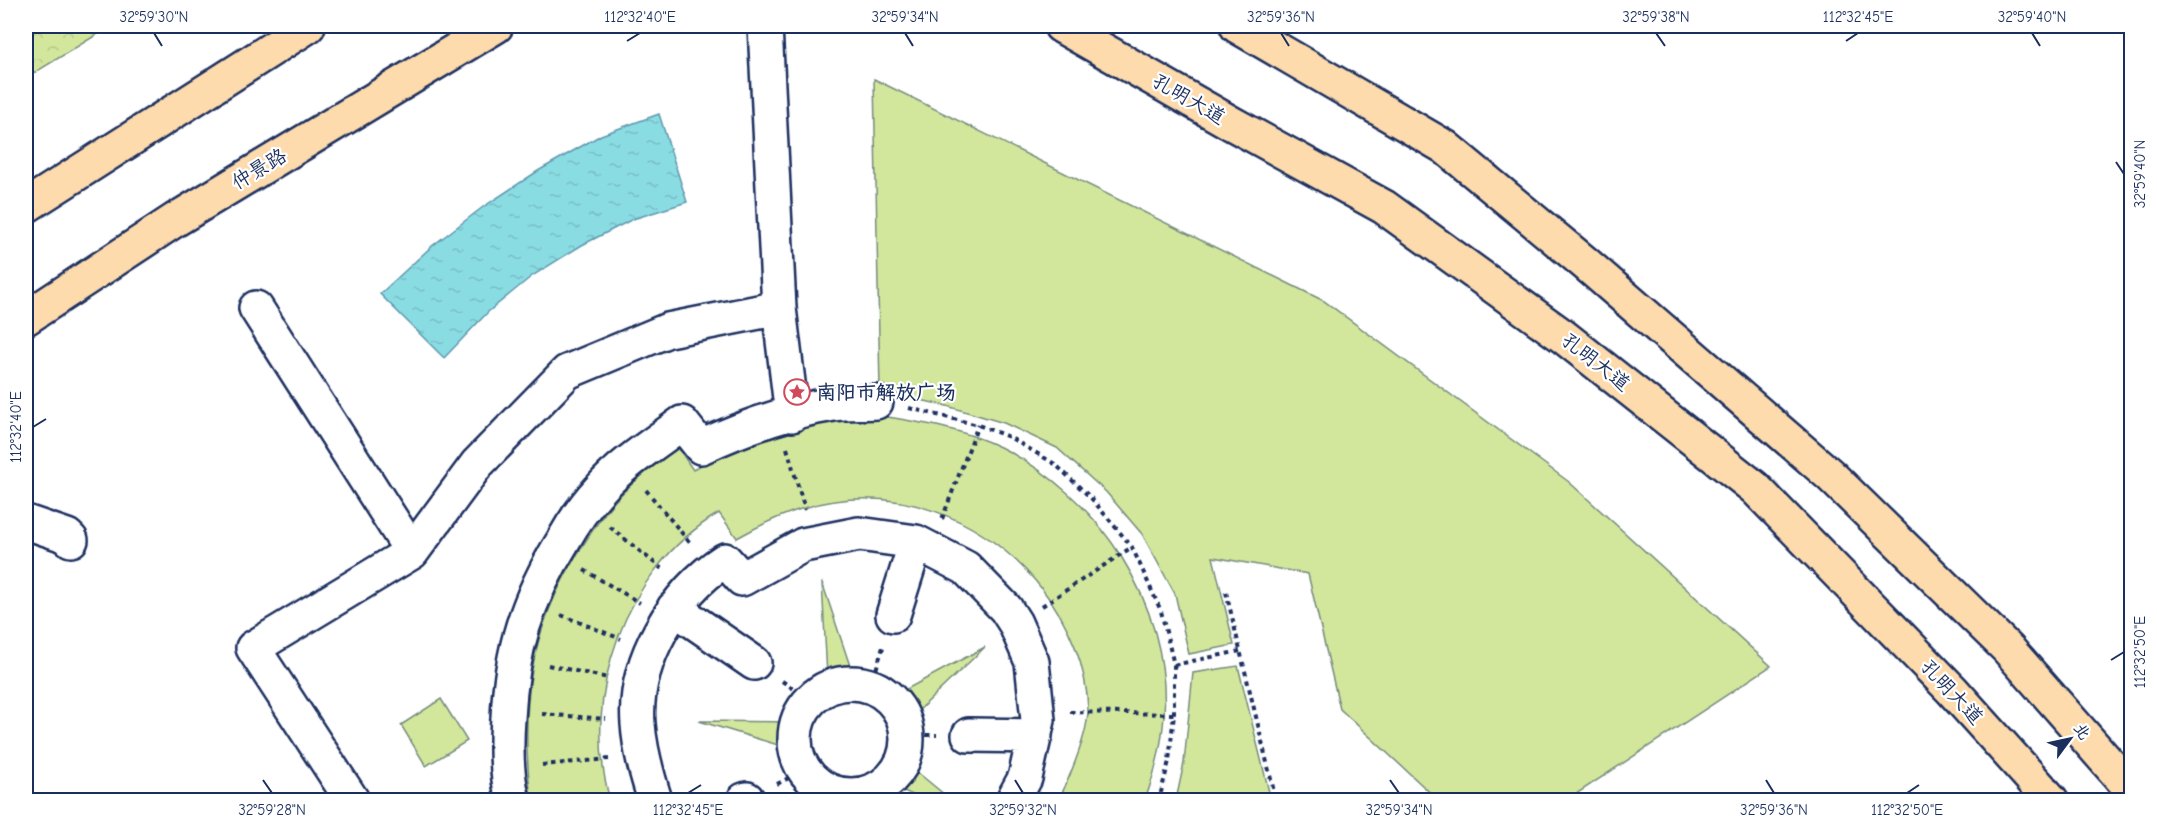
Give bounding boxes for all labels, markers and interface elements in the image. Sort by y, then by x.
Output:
text: 32°59'30"N [120,8,188,26]
text: 112°32'40"E [604,8,676,26]
text: 32°59'34"N [871,8,939,26]
text: 32°59'36"N [1247,8,1315,26]
text: 32°59'38"N [1622,8,1690,26]
text: 112°32'45"E [1823,8,1893,26]
text: 32°59'40"N [1998,8,2066,26]
street label: 孔明大道 [1149,69,1229,129]
text: 32°59'40"N [2131,140,2149,208]
street label: 仲景路 [227,143,291,194]
street label: 孔明大道 [1557,328,1635,396]
place icon: 南阳市解放广场 [782,377,812,407]
place label: 南阳市解放广场 [816,381,956,404]
text: 112°32'40"E [7,391,25,463]
text: 112°32'50"E [2131,616,2149,688]
street label: 孔明大道 [1916,655,1988,729]
north arrow [2040,709,2100,769]
text: 北 [2070,720,2094,743]
text: 32°59'28"N [238,801,306,819]
text: 112°32'45"E [653,801,723,819]
text: 32°59'32"N [989,801,1057,819]
text: 32°59'34"N [1365,801,1433,819]
text: 32°59'36"N [1740,801,1808,819]
text: 112°32'50"E [1871,801,1943,819]

